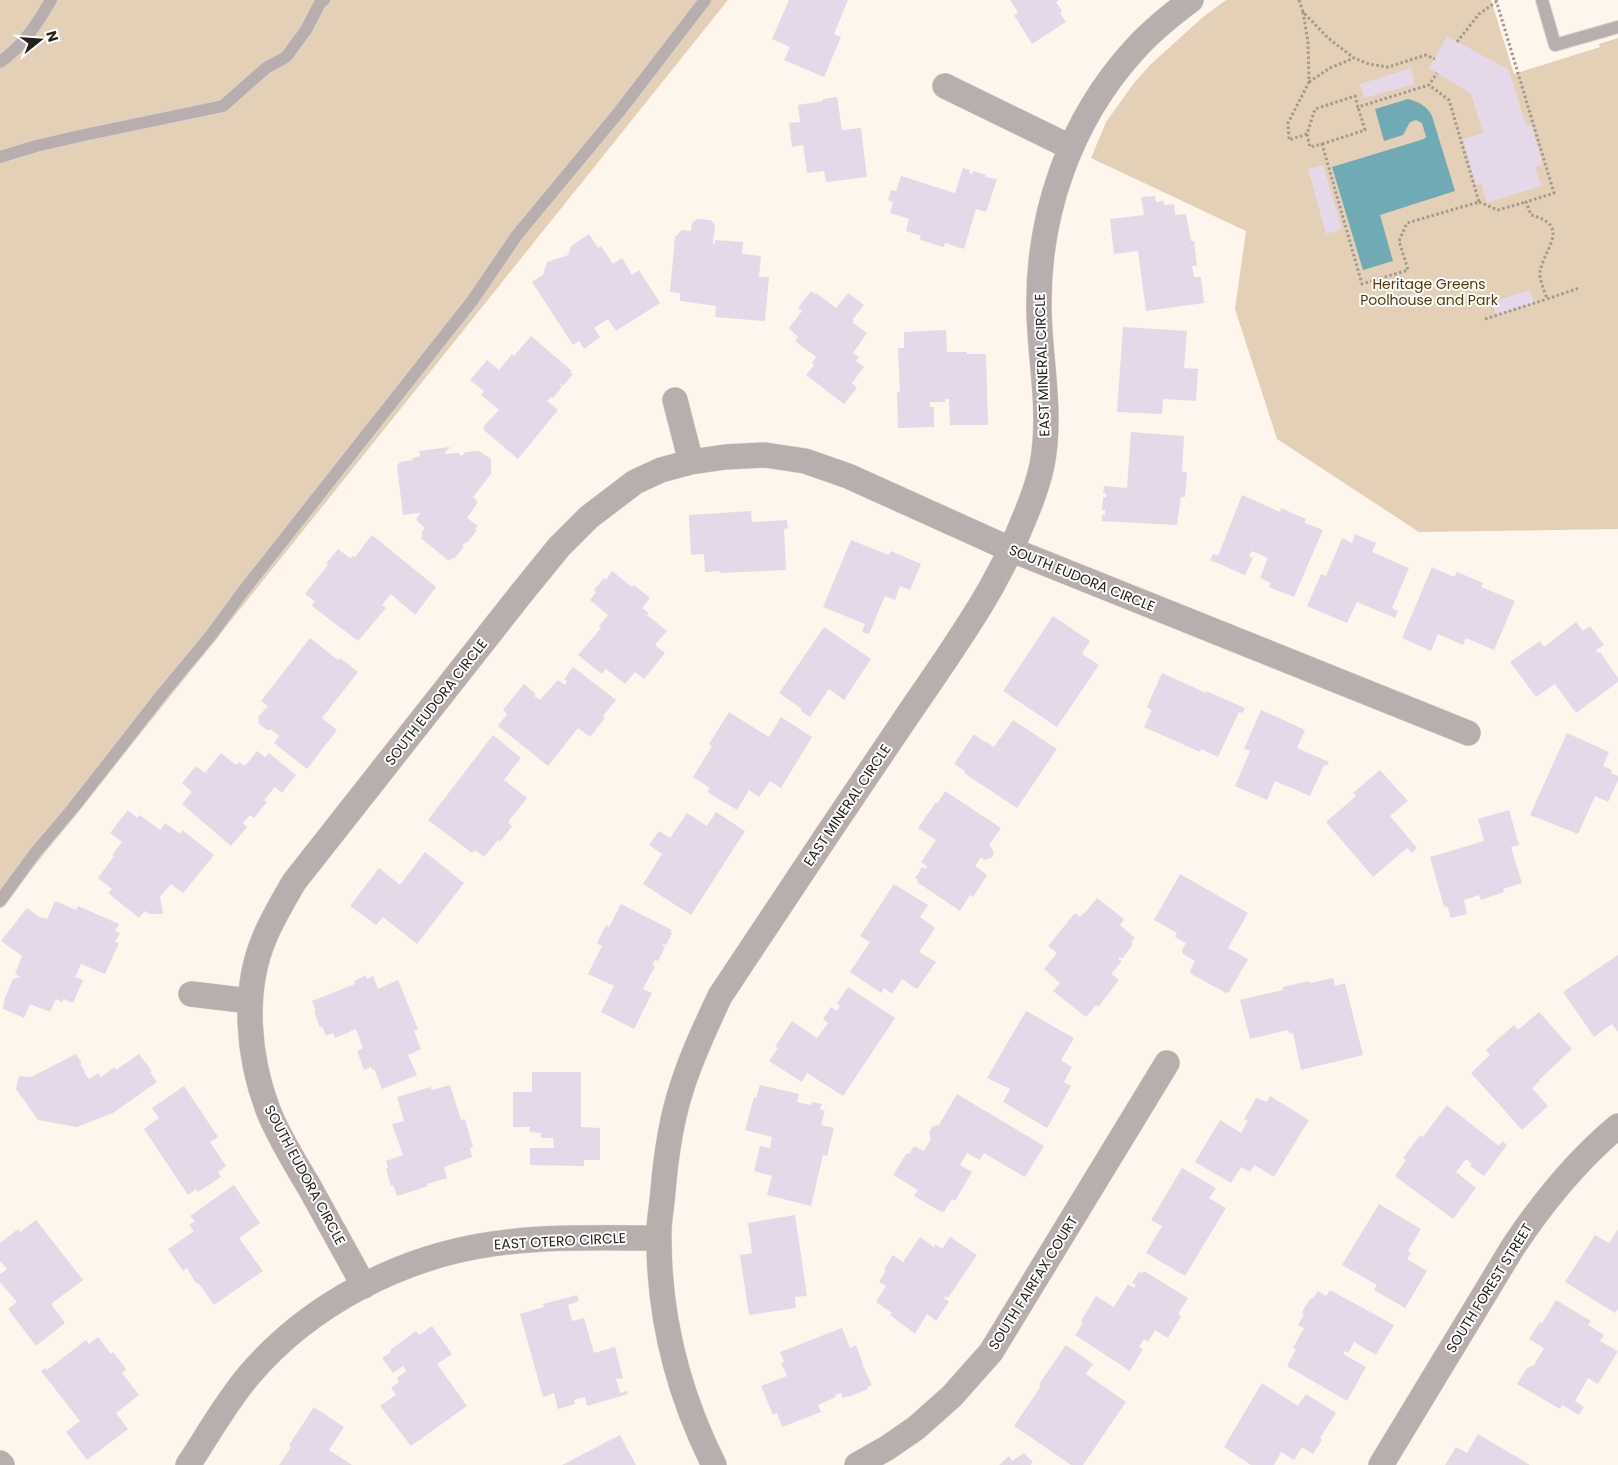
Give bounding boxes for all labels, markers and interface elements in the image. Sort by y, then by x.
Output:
north arrow [15,15,65,65]
text: N [41,28,64,44]
park label: Heritage Greens Poolhouse and Park [1360,274,1499,310]
street label: EAST MINERAL CIRCLE [1030,293,1054,437]
street label: SOUTH EUDORA CIRCLE [1006,540,1158,616]
street label: SOUTH EUDORA CIRCLE [380,634,492,770]
street label: EAST MINERAL CIRCLE [799,740,895,870]
street label: SOUTH EUDORA CIRCLE [260,1102,350,1248]
street label: SOUTH FAIRFAX COURT [984,1212,1083,1354]
street label: SOUTH FOREST STREET [1441,1219,1537,1357]
street label: EAST OTERO CIRCLE [494,1228,626,1254]

